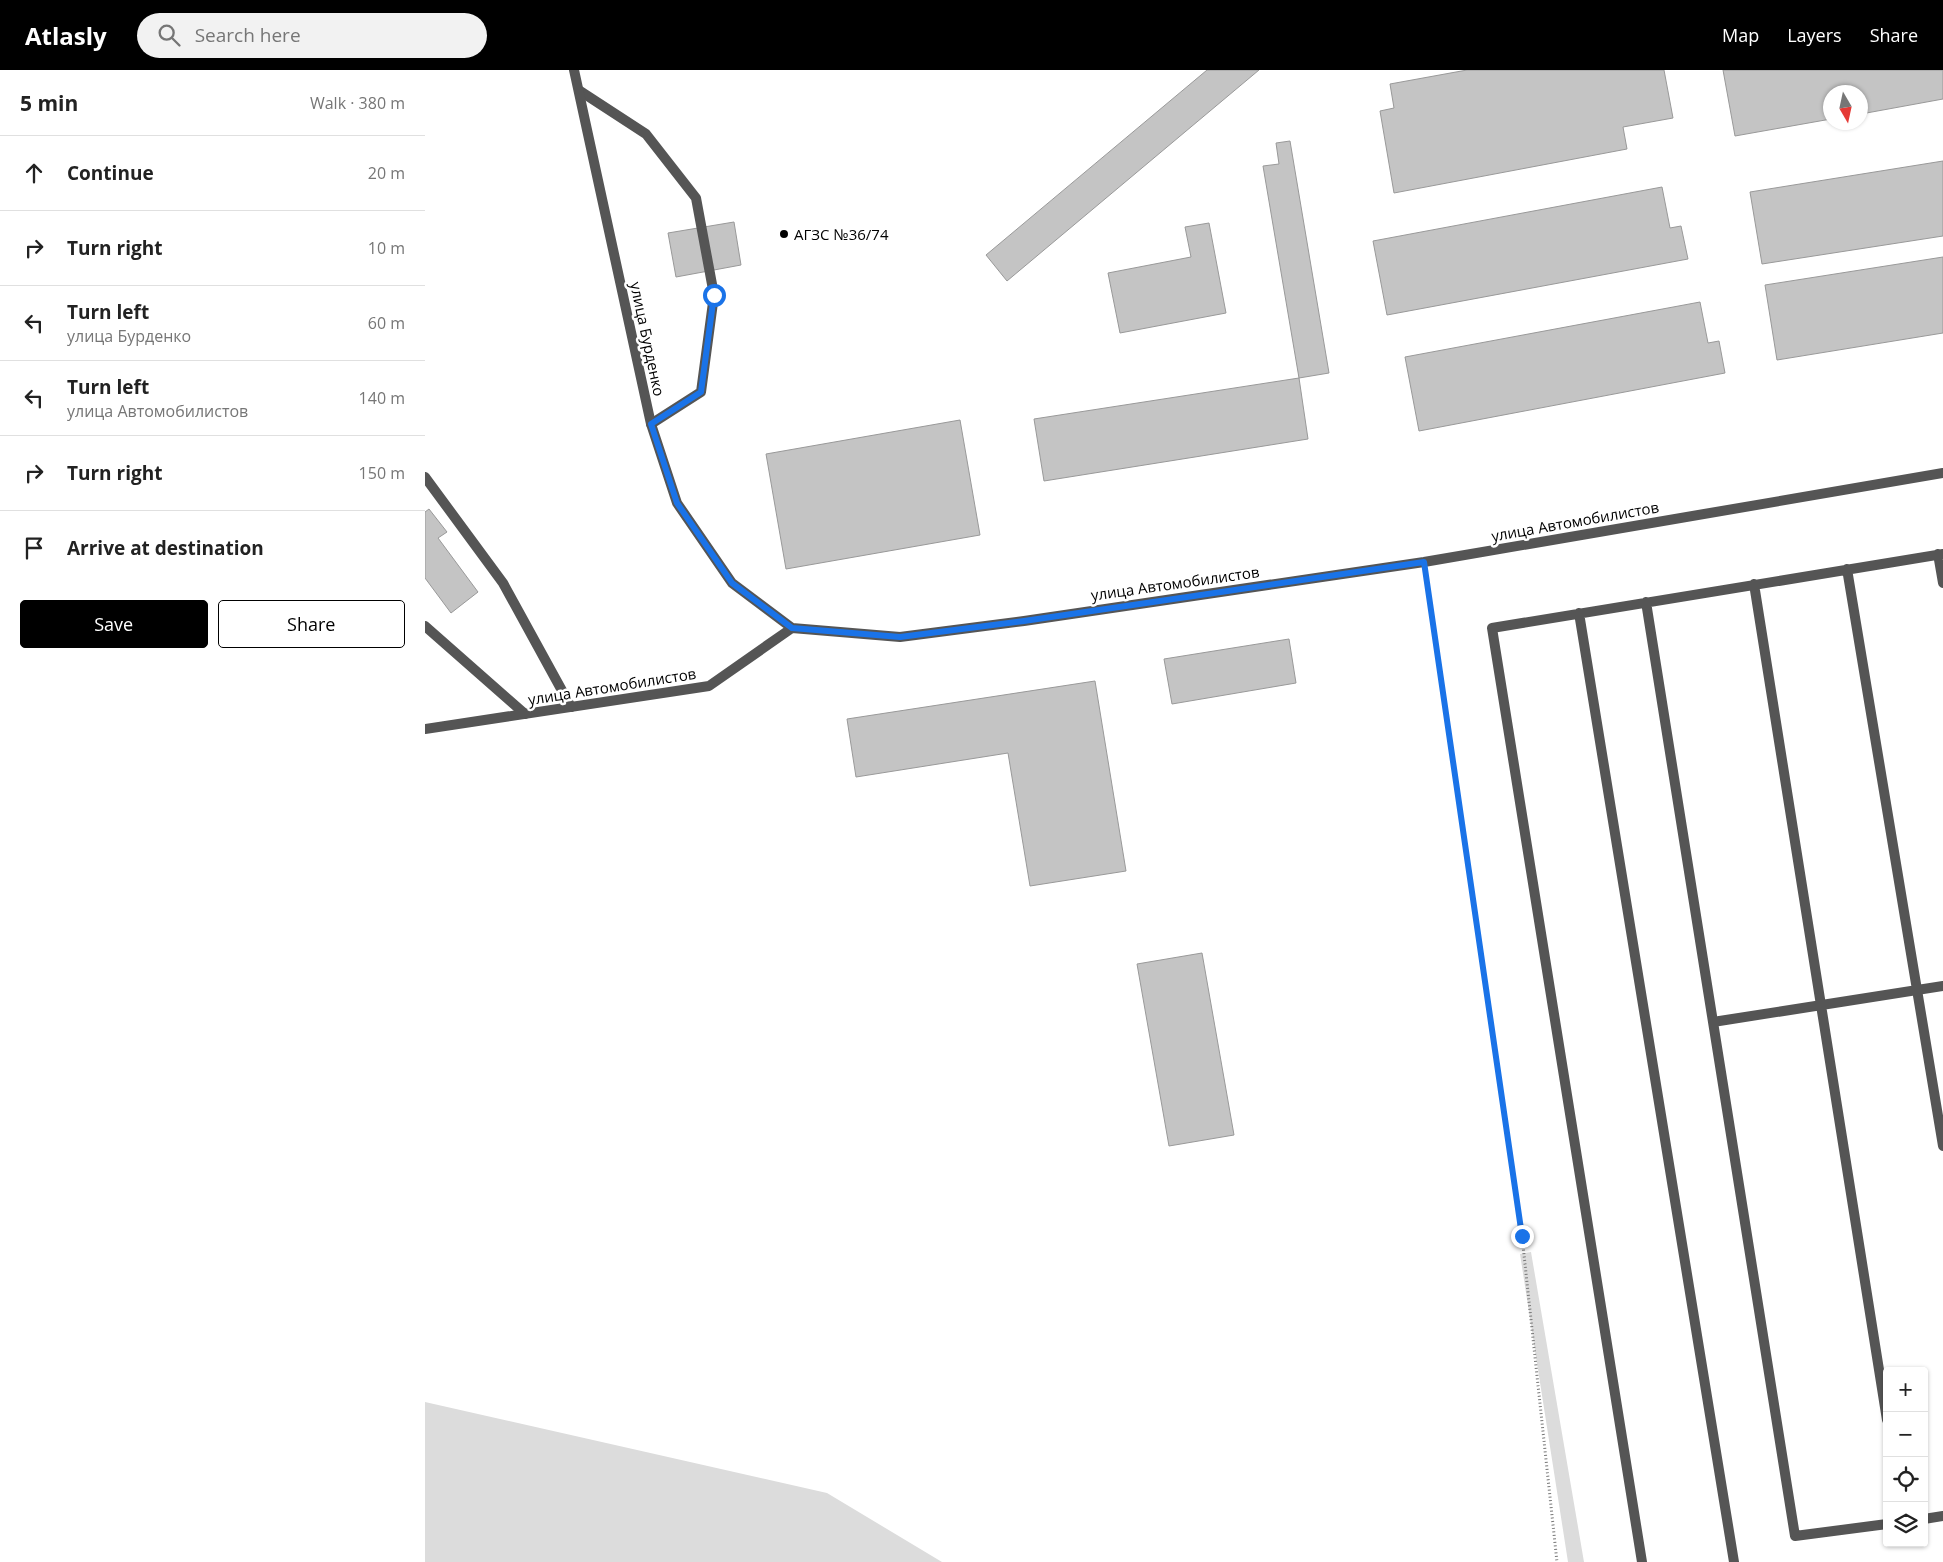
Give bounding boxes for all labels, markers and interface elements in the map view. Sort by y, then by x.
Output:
search box [137,13,487,58]
text: Atlasly [25,19,107,52]
icon: search [155,21,183,49]
text: Search here [195,22,301,48]
text: Map [1722,23,1759,47]
text: Layers [1787,23,1842,47]
text: Share [1870,23,1918,47]
north arrow [1823,85,1868,130]
text: 5 min [20,89,78,117]
text: Walk · 380 m [310,92,405,114]
icon: ahead [20,159,48,187]
text: Continue [67,160,154,186]
text: 20 m [368,162,405,184]
place label: АГЗС №36/74 [794,224,889,244]
marker: АГЗС №36/74 [778,228,790,240]
icon: right [20,234,48,262]
text: Turn right [67,235,162,261]
text: 10 m [368,237,405,259]
street label: улица Бурденко [626,280,670,398]
route start [703,284,726,307]
text: Turn left [67,299,149,325]
icon: left [20,309,48,337]
text: 60 m [368,312,405,334]
text: улица Бурденко [67,325,191,347]
text: Turn left [67,374,149,400]
icon: left [20,384,48,412]
text: 140 m [359,387,405,409]
text: улица Автомобилистов [67,400,248,422]
icon: right [20,459,48,487]
text: Turn right [67,460,162,486]
text: 150 m [359,462,405,484]
street label: улица Автомобилистов [1490,496,1660,546]
icon: arrive [20,534,48,562]
text: Arrive at destination [67,535,264,561]
street label: улица Автомобилистов [1089,561,1261,605]
button: Save [20,600,208,648]
button: Share [218,600,405,648]
street label: улица Автомобилистов [527,663,697,709]
route end [1511,1225,1534,1248]
map controls [1883,1367,1928,1547]
button: + [1883,1367,1928,1412]
button: − [1883,1412,1928,1457]
button: locate [1883,1457,1928,1502]
button: layers [1883,1502,1928,1547]

